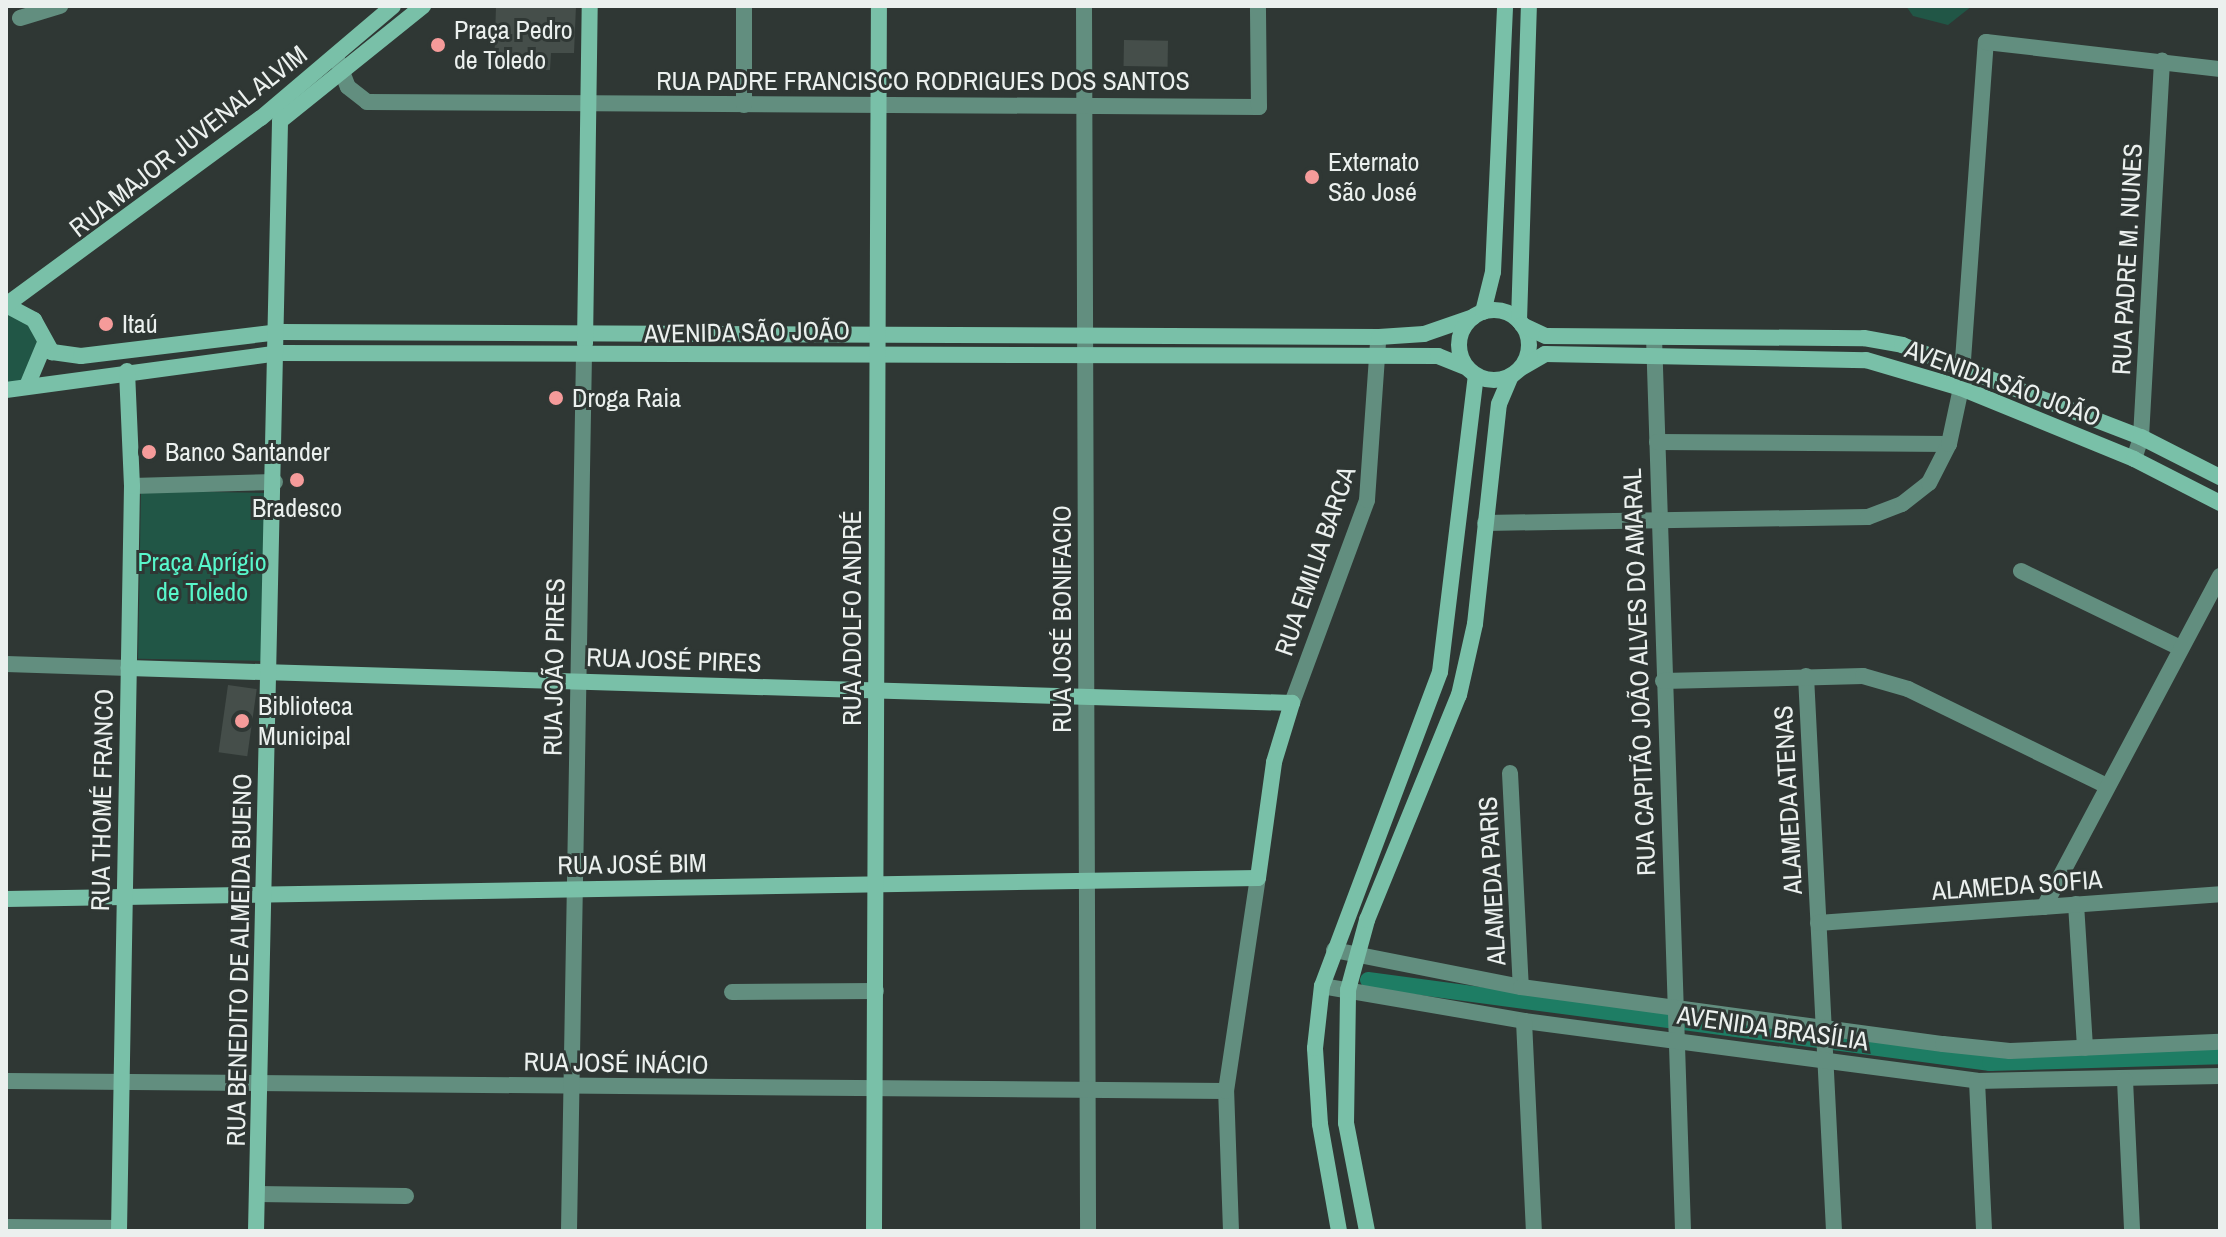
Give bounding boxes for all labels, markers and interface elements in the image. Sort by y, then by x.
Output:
place label: Praça Pedro de Toledo [454,14,573,76]
marker: Praça Pedro de Toledo [429,36,447,54]
street label: RUA MAJOR JUVENAL ALVIM [62,38,314,244]
street label: RUA PADRE FRANCISCO RODRIGUES DOS SANTOS [656,65,1190,97]
street label: RUA PADRE M. NUNES [2105,142,2149,376]
place label: Externato São José [1328,146,1419,208]
marker: Externato São José [1303,168,1321,186]
place label: Itaú [122,308,158,340]
marker: Itaú [97,315,115,333]
street label: AVENIDA SÃO JOÃO [643,315,851,349]
street label: AVENIDA SÃO JOÃO [1900,333,2106,433]
place label: Droga Raia [572,382,681,414]
marker: Droga Raia [547,389,565,407]
place label: Banco Santander [165,436,330,468]
marker: Banco Santander [140,443,158,461]
street label: RUA EMILIA BARCA [1268,461,1362,661]
street label: RUA CAPITÃO JOÃO ALVES DO AMARAL [1616,466,1662,878]
marker: Bradesco [288,471,306,489]
place label: Bradesco [252,492,342,524]
street label: RUA JOSÉ BONIFACIO [1046,505,1078,733]
street label: RUA ADOLFO ANDRÉ [836,508,868,728]
park label: Praça Aprígio de Toledo [137,546,267,608]
street label: RUA JOÃO PIRES [537,577,571,757]
street label: RUA JOSÉ PIRES [585,641,763,679]
street label: RUA THOMÉ FRANCO [84,688,120,912]
place label: Biblioteca Municipal [258,690,353,752]
street label: ALAMEDA ATENAS [1767,704,1809,896]
marker: Biblioteca Municipal [233,712,251,730]
street label: RUA BENEDITO DE ALMEIDA BUENO [220,772,258,1148]
street label: ALAMEDA PARIS [1472,795,1512,967]
street label: RUA JOSÉ BIM [557,847,707,881]
street label: ALAMEDA SOFIA [1930,863,2104,907]
street label: AVENIDA BRASÍLIA [1675,999,1871,1057]
street label: RUA JOSÉ INÁCIO [523,1046,709,1080]

